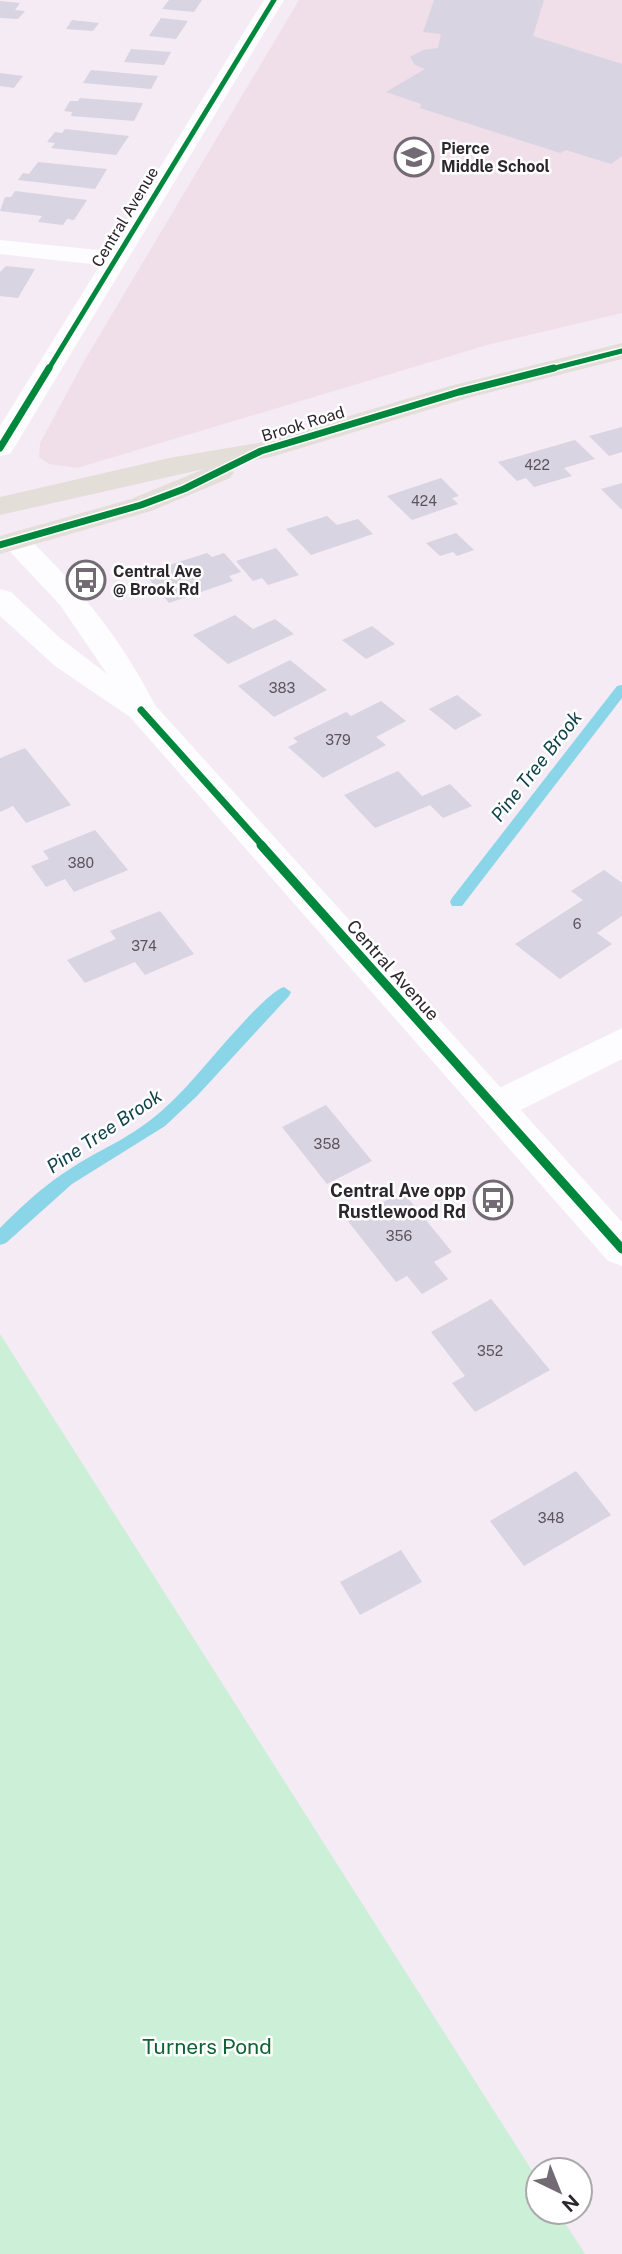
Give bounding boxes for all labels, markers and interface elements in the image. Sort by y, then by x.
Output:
school or university icon: Pierce Middle School [393,136,435,178]
place label: Pierce Middle School [441,139,550,176]
street label: Central Avenue [88,163,162,271]
street label: Brook Road [259,402,347,446]
house number: 422 [524,457,550,473]
house number: 424 [411,493,437,509]
bus stop icon: Central Ave @ Brook Rd [65,559,107,601]
place label: Central Ave @ Brook Rd [113,562,202,599]
house number: 383 [269,680,295,696]
water label: Pine Tree Brook [486,706,586,826]
house number: 379 [325,732,351,748]
house number: 380 [68,855,94,871]
street label: Central Avenue [342,915,444,1025]
house number: 6 [573,916,582,932]
house number: 374 [131,938,157,954]
water label: Pine Tree Brook [42,1084,166,1178]
house number: 358 [314,1136,340,1152]
bus stop icon: Central Ave opp Rustlewood Rd [472,1179,514,1221]
place label: Central Ave opp Rustlewood Rd [330,1180,466,1222]
house number: 356 [386,1228,413,1244]
house number: 352 [477,1343,503,1359]
house number: 348 [538,1510,564,1526]
park label: Turners Pond [142,2034,272,2059]
north arrow [524,2156,594,2226]
text: N [558,2190,584,2217]

